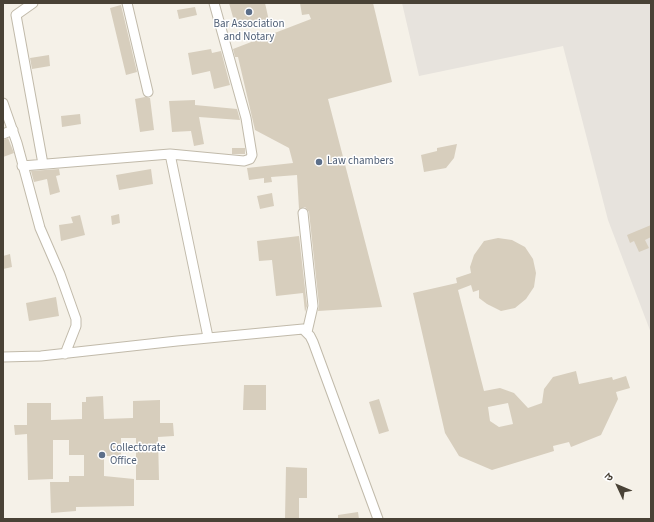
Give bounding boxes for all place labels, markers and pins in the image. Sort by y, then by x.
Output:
marker: Bar Association and Notary [244,7,254,17]
place label: Bar Association and Notary [214,18,284,44]
place label: Law chambers [327,155,394,169]
marker: Law chambers [314,157,324,167]
place label: Collectorate Office [110,442,166,468]
marker: Collectorate Office [97,450,107,460]

